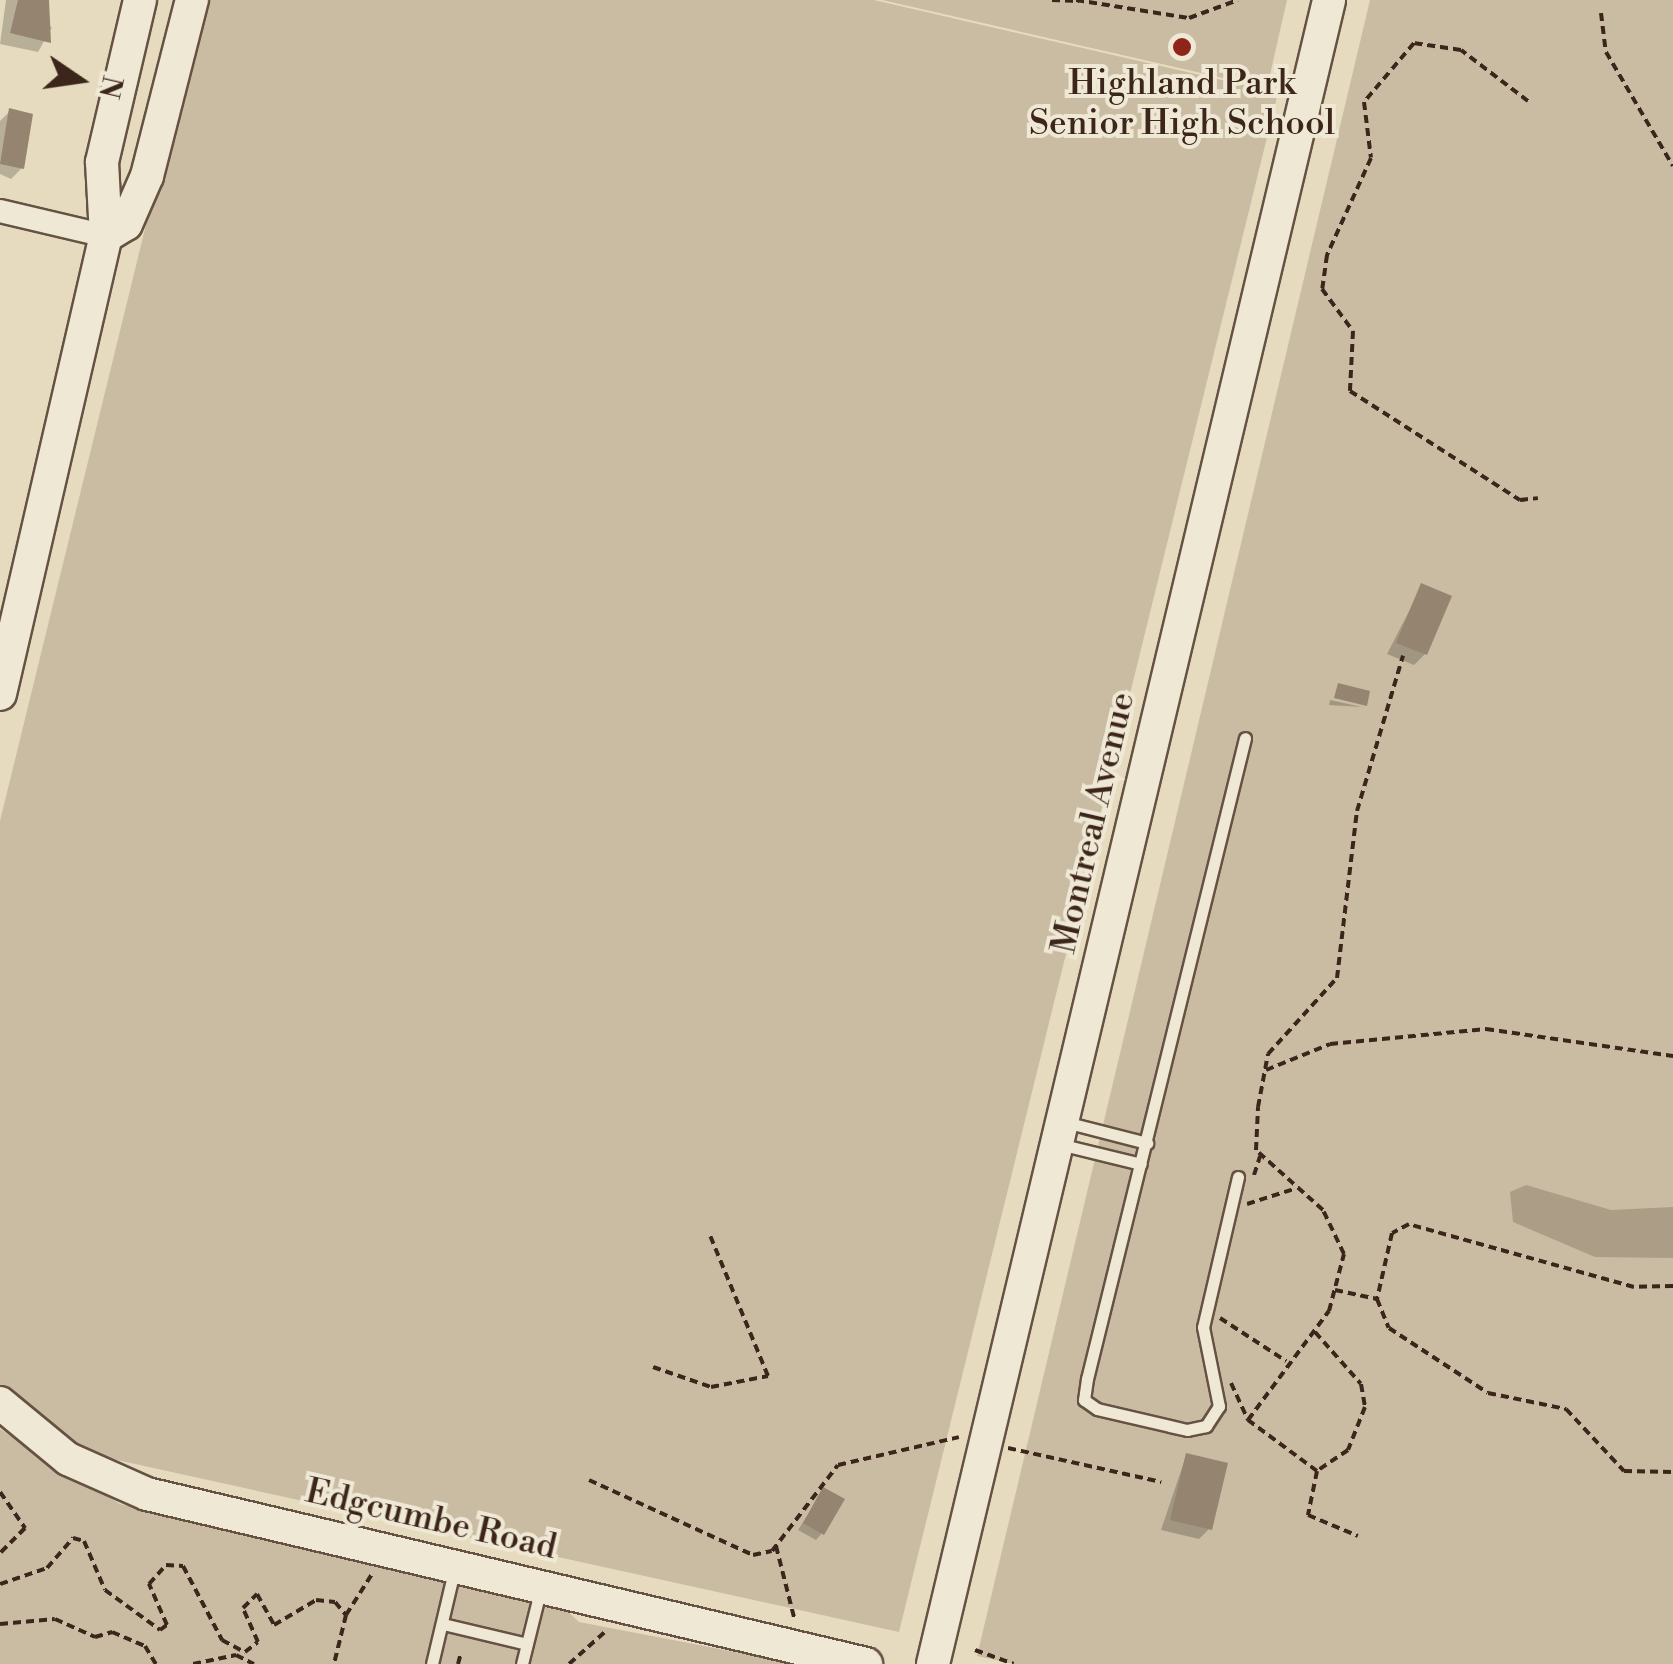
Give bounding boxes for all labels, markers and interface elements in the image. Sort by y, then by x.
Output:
north arrow [30,30,130,130]
marker: Highland Park Senior High School [1171,36,1193,58]
place label: Highland Park Senior High School [1029,63,1335,145]
text: N [90,72,129,102]
street label: Montreal Avenue [1044,688,1144,958]
street label: Edgcumbe Road [301,1471,561,1569]

